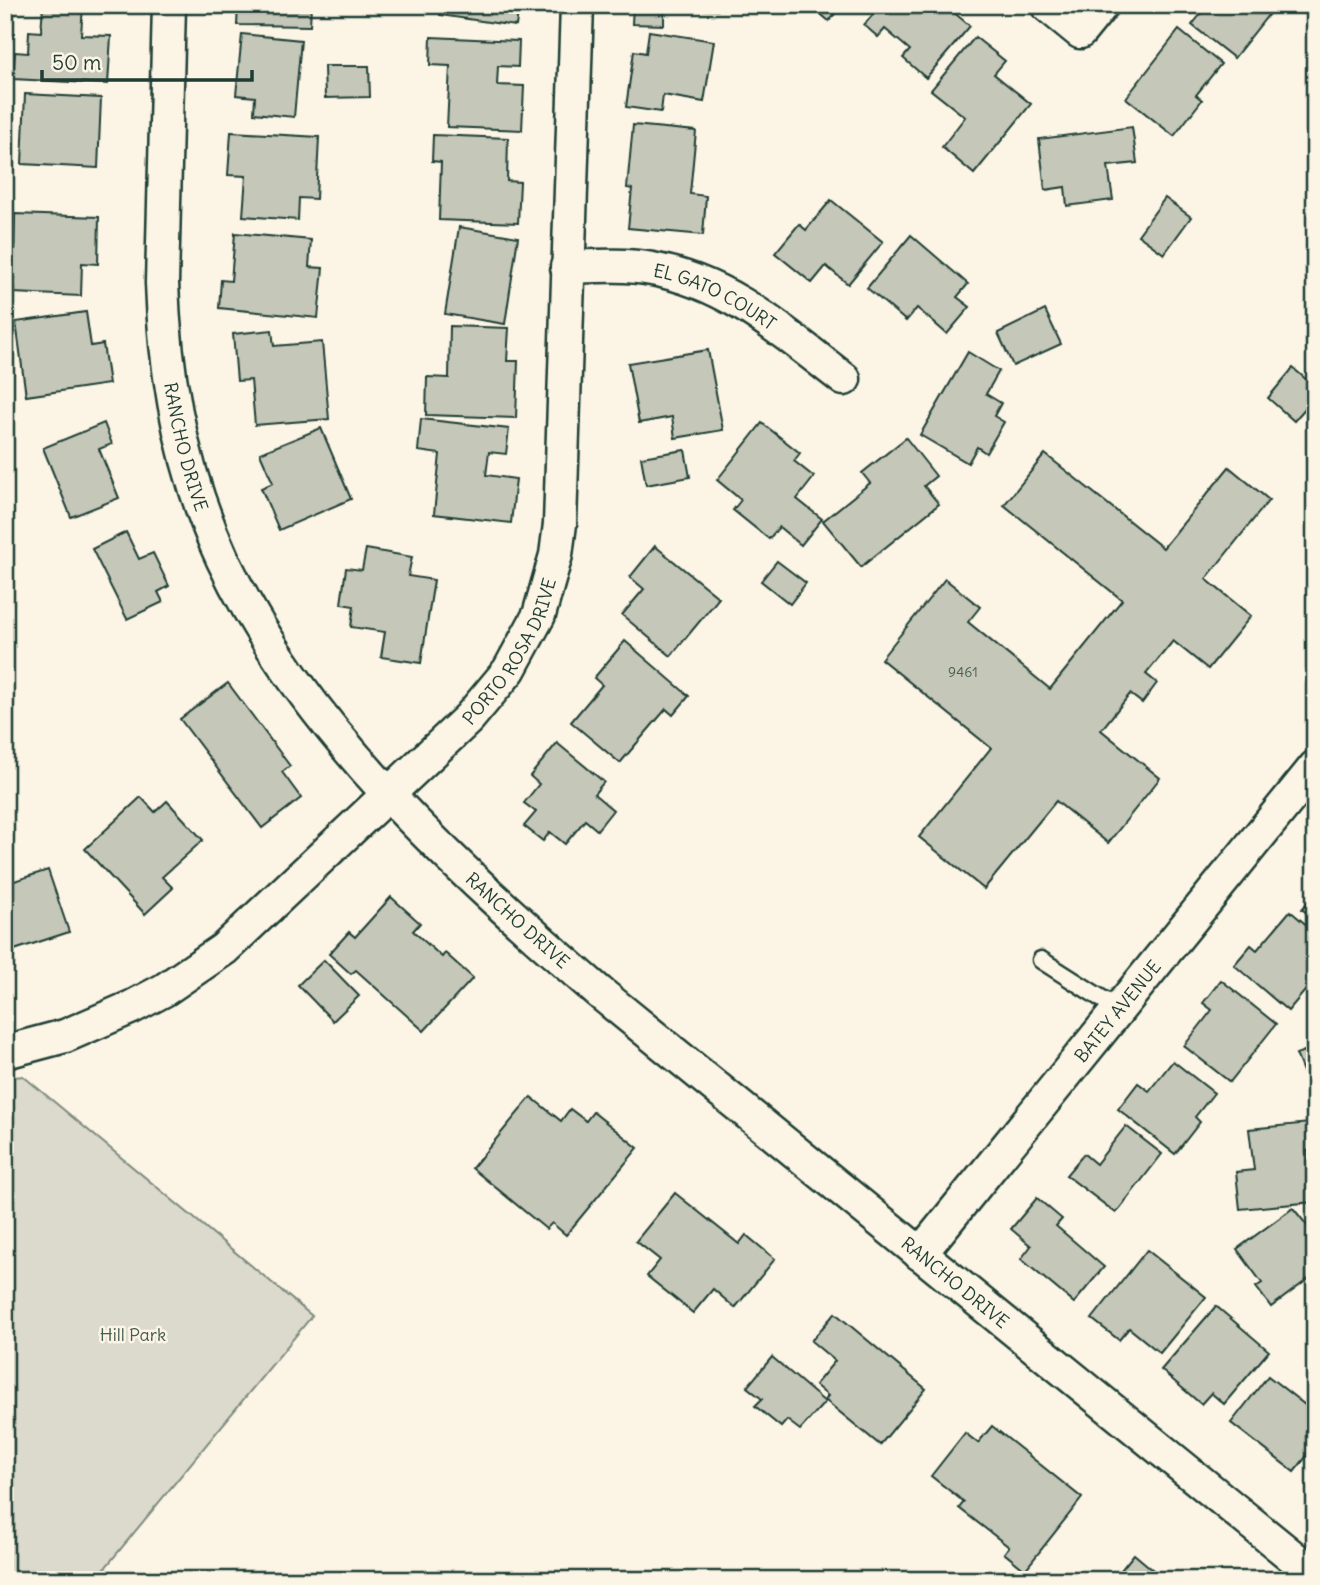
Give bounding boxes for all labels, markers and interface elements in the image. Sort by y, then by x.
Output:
scale bar [42,38,252,82]
text: 50 m [52,49,101,76]
street label: EL GATO COURT [652,258,781,335]
street label: RANCHO DRIVE [160,381,214,514]
street label: PORTO ROSA DRIVE [457,575,560,729]
house number: 9461 [948,663,978,681]
street label: RANCHO DRIVE [461,867,575,973]
street label: BATEY AVENUE [1069,955,1165,1067]
street label: RANCHO DRIVE [897,1231,1014,1333]
park label: Hill Park [100,1323,166,1346]

